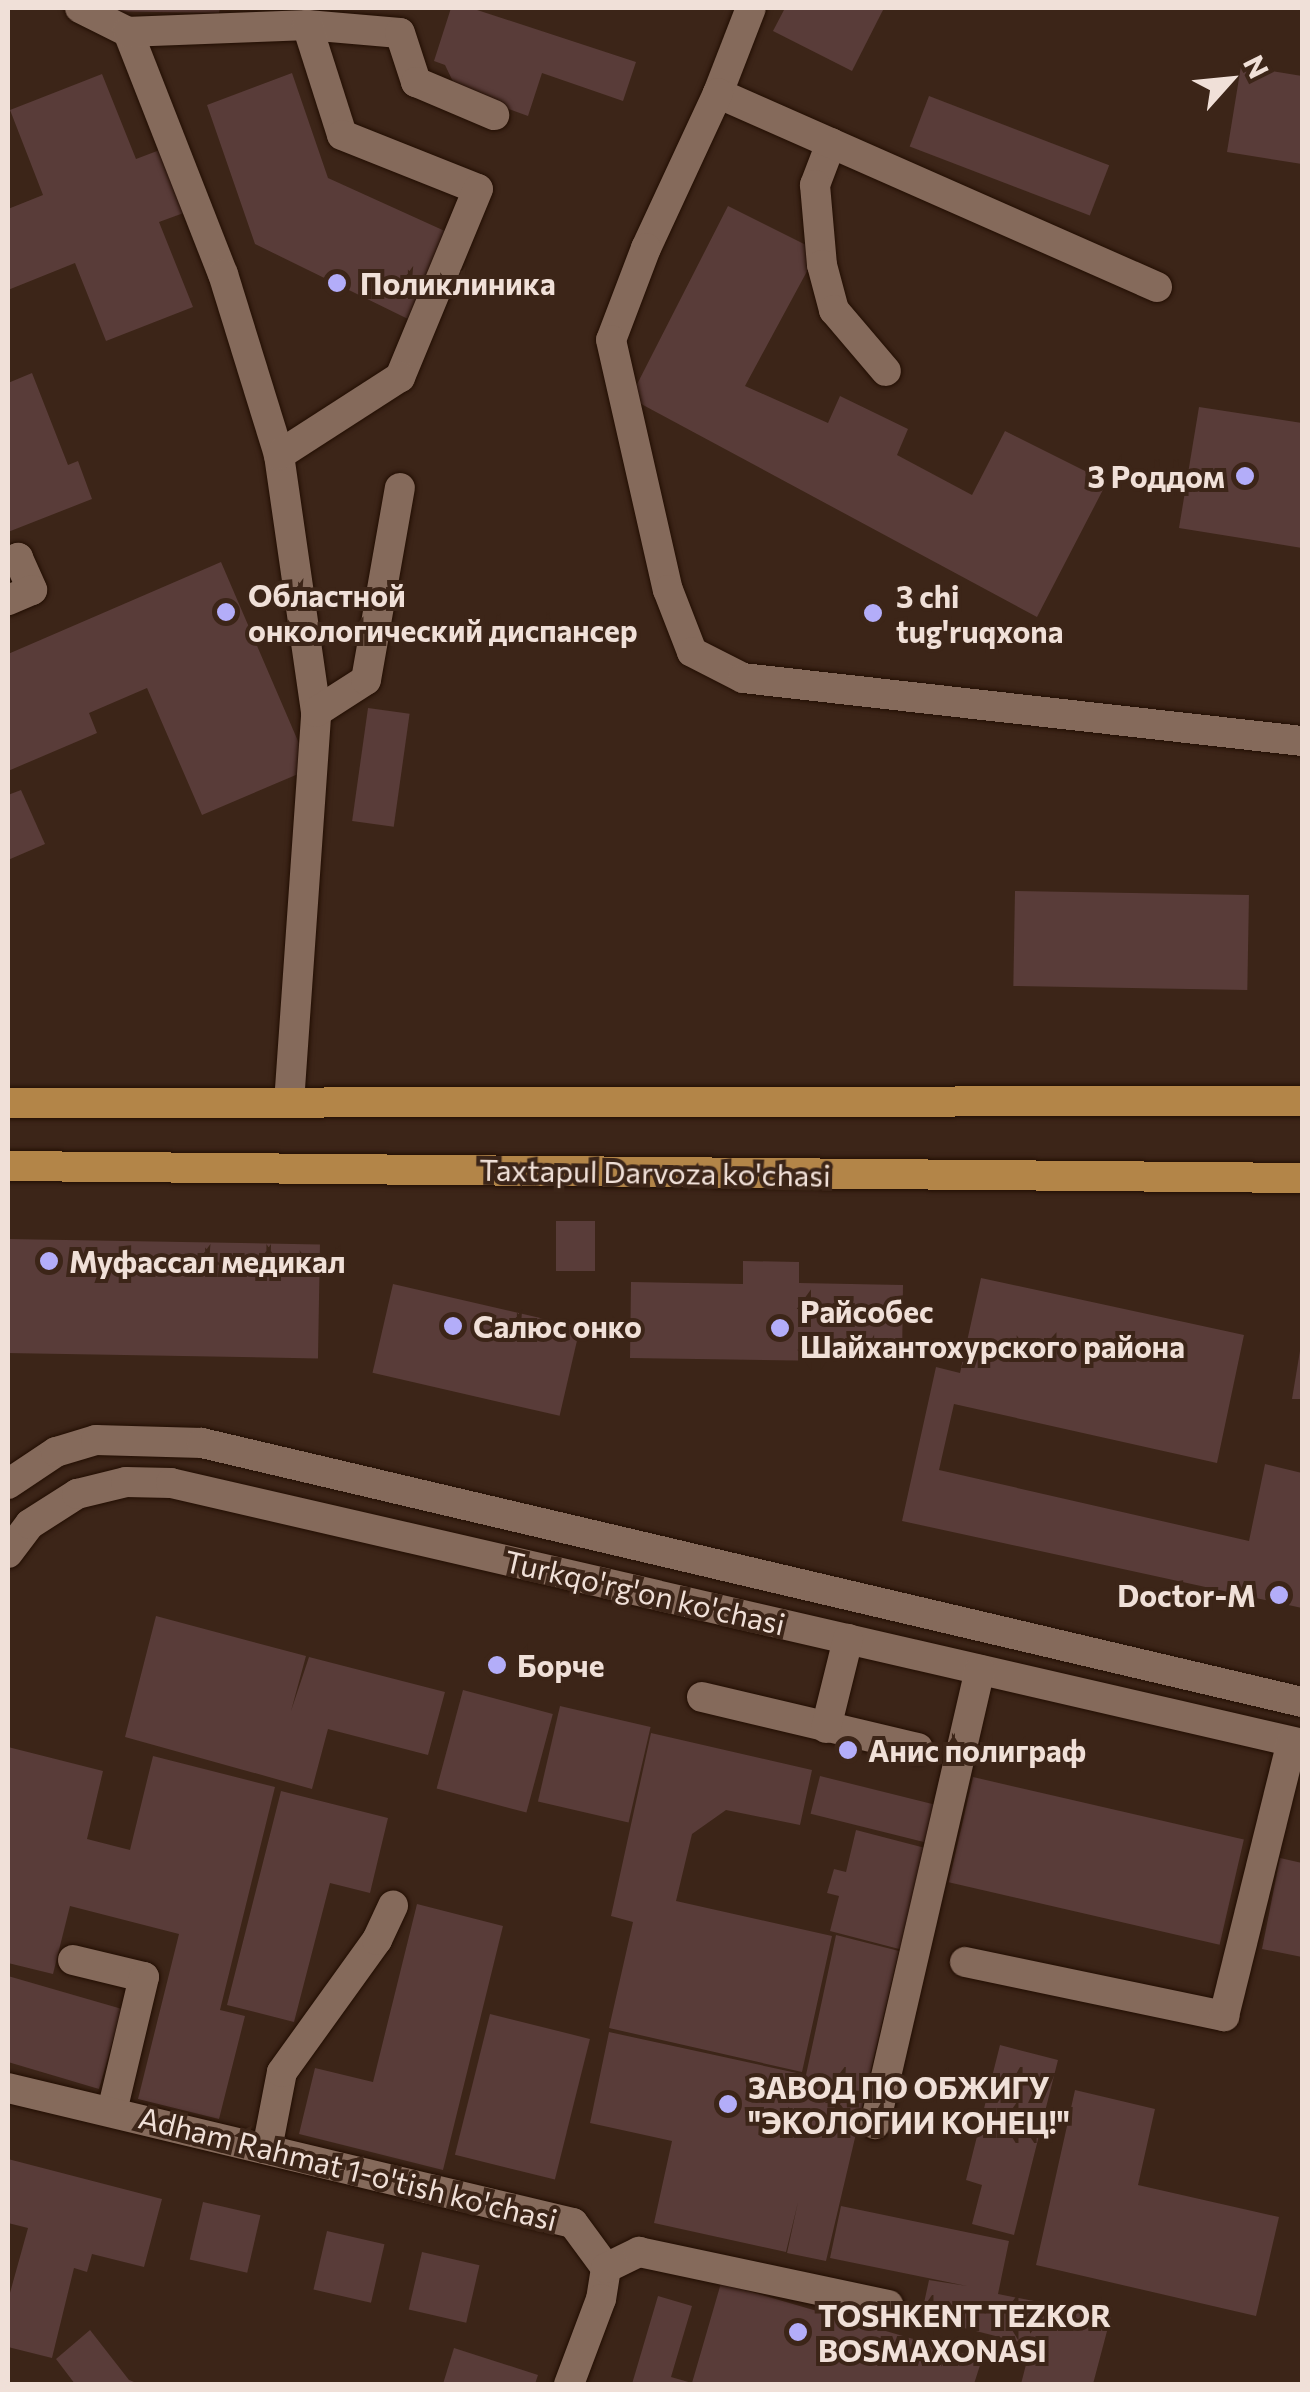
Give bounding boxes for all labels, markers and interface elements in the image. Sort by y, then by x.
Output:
north arrow [1180,30,1280,130]
text: N [1237,49,1277,83]
place label: Поликлиника [360,265,556,301]
marker: Поликлиника [324,270,350,296]
place label: 3 Роддом [1087,458,1225,494]
marker: 3 Роддом [1234,465,1256,487]
place label: Областной онкологический диспансер [248,577,638,648]
place label: 3 chi tug'ruqxona [896,578,1064,648]
marker: Областной онкологический диспансер [213,599,239,625]
marker: 3 chi tug'ruqxona [860,600,886,626]
street label: Taxtapul Darvoza ko'chasi [479,1151,831,1193]
place label: Муфассал медикал [69,1243,346,1279]
marker: Муфассал медикал [38,1250,60,1272]
place label: Райсобес Шайхантохурского района [800,1293,1185,1364]
place label: Салюс онко [473,1308,642,1344]
marker: Салюс онко [442,1315,464,1337]
marker: Райсобес Шайхантохурского района [769,1317,791,1339]
street label: Turkqo'rg'on ko'chasi [501,1542,789,1642]
place label: Doctor-M [1117,1577,1256,1613]
marker: Doctor-M [1266,1582,1292,1608]
place label: Борче [517,1647,604,1683]
marker: Борче [486,1654,508,1676]
place label: Анис полиграф [868,1732,1086,1768]
marker: Анис полиграф [837,1739,859,1761]
place label: ЗАВОД ПО ОБЖИГУ "ЭКОЛОГИИ КОНЕЦ!" [748,2069,1070,2140]
marker: ЗАВОД ПО ОБЖИГУ "ЭКОЛОГИИ КОНЕЦ!" [717,2093,739,2115]
street label: Adham Rahmat 1-o'tish ko'chasi [135,2099,561,2237]
place label: TOSHKENT TEZKOR BOSMAXONASI [818,2297,1111,2368]
marker: TOSHKENT TEZKOR BOSMAXONASI [787,2321,809,2343]

